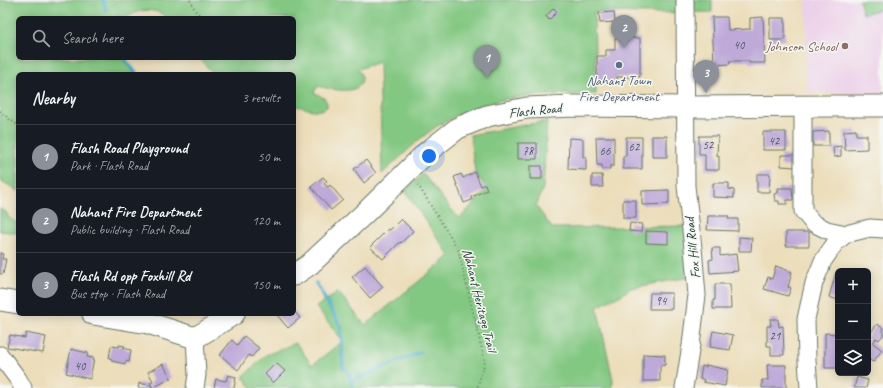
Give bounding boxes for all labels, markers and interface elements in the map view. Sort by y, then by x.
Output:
pin: 2 [611,15,637,48]
search box [16,16,296,60]
icon: search [30,27,52,49]
text: Search here [62,29,123,48]
house number: 40 [734,37,746,53]
place label: Johnson School [764,38,840,55]
marker: Johnson School [840,41,850,51]
pin: 1 [474,45,500,78]
marker: Nahant Town Fire Department [614,60,624,70]
pin: 3 [693,60,719,93]
place label: Nahant Town Fire Department [579,72,660,105]
text: Nearby [32,88,75,109]
text: 3 results [242,90,280,106]
street label: Flash Road [508,99,565,122]
house number: 42 [769,133,781,149]
house number: 52 [703,137,715,153]
text: Flash Road Playground [70,139,188,158]
house number: 62 [629,139,641,155]
house number: 78 [523,143,535,159]
house number: 66 [600,143,611,159]
your location [419,146,439,166]
text: 1 [42,149,48,165]
text: 50 m [258,149,280,165]
text: Park · Flash Road [70,158,148,174]
text: Nahant Fire Department [70,203,201,222]
text: 2 [42,213,48,229]
text: 120 m [252,213,280,229]
street label: Fox Hill Road [681,214,704,279]
text: Public building · Flash Road [70,222,189,238]
street label: Nahant Heritage Trail [458,247,501,356]
text: Flash Rd opp Foxhill Rd [70,267,190,286]
map controls [835,268,871,376]
button: + [835,268,871,304]
text: 3 [42,277,48,293]
text: 150 m [252,277,280,293]
text: Bus stop · Flash Road [70,286,165,302]
house number: 94 [656,293,668,309]
button: − [835,304,871,340]
house number: 21 [770,328,781,344]
button: layers [835,340,871,376]
house number: 40 [75,358,87,374]

